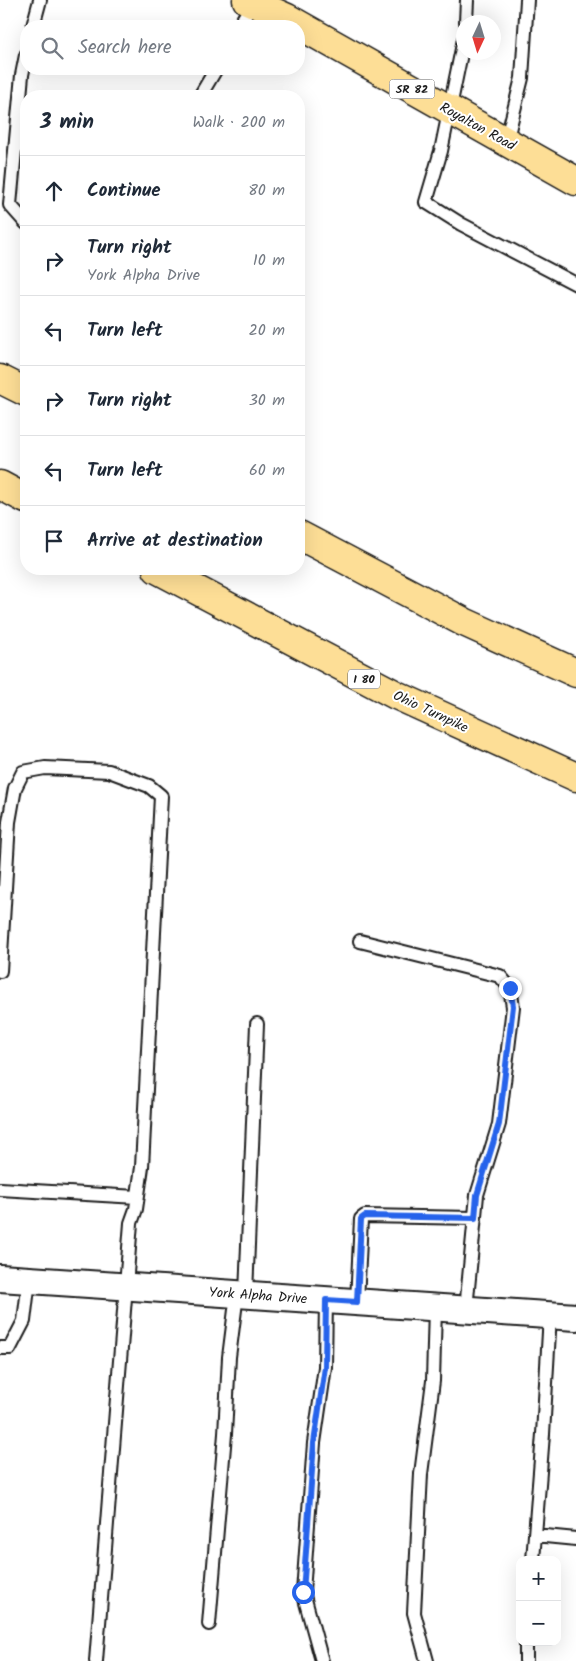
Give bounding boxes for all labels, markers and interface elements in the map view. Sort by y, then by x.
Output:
north arrow [456,15,501,60]
search box [20,20,305,75]
text: Search here [78,33,172,63]
icon: search [38,34,66,62]
road number: SR 82 [390,80,434,98]
street label: Royalton Road [435,97,520,157]
text: 3 min [40,106,94,139]
text: Walk · 200 m [192,110,285,135]
text: Continue [87,176,160,206]
icon: ahead [40,177,68,205]
text: 80 m [248,178,285,203]
text: Turn right [87,233,172,263]
icon: right [40,247,68,275]
text: 10 m [253,248,285,273]
text: York Alpha Drive [87,263,200,288]
text: Turn left [87,316,162,346]
icon: left [40,317,68,345]
text: 20 m [249,318,285,343]
text: Turn right [87,386,172,416]
icon: right [40,387,68,415]
text: 30 m [249,388,285,413]
text: Turn left [87,456,162,486]
icon: left [40,457,68,485]
text: 60 m [249,458,285,483]
text: Arrive at destination [87,526,263,556]
icon: arrive [40,527,68,555]
road number: I 80 [348,670,380,689]
street label: Ohio Turnpike [389,685,472,739]
route end [499,977,522,1000]
street label: York Alpha Drive [208,1282,309,1310]
map controls [516,1556,561,1646]
button: + [516,1556,561,1601]
route start [292,1581,315,1604]
button: − [516,1601,561,1646]

